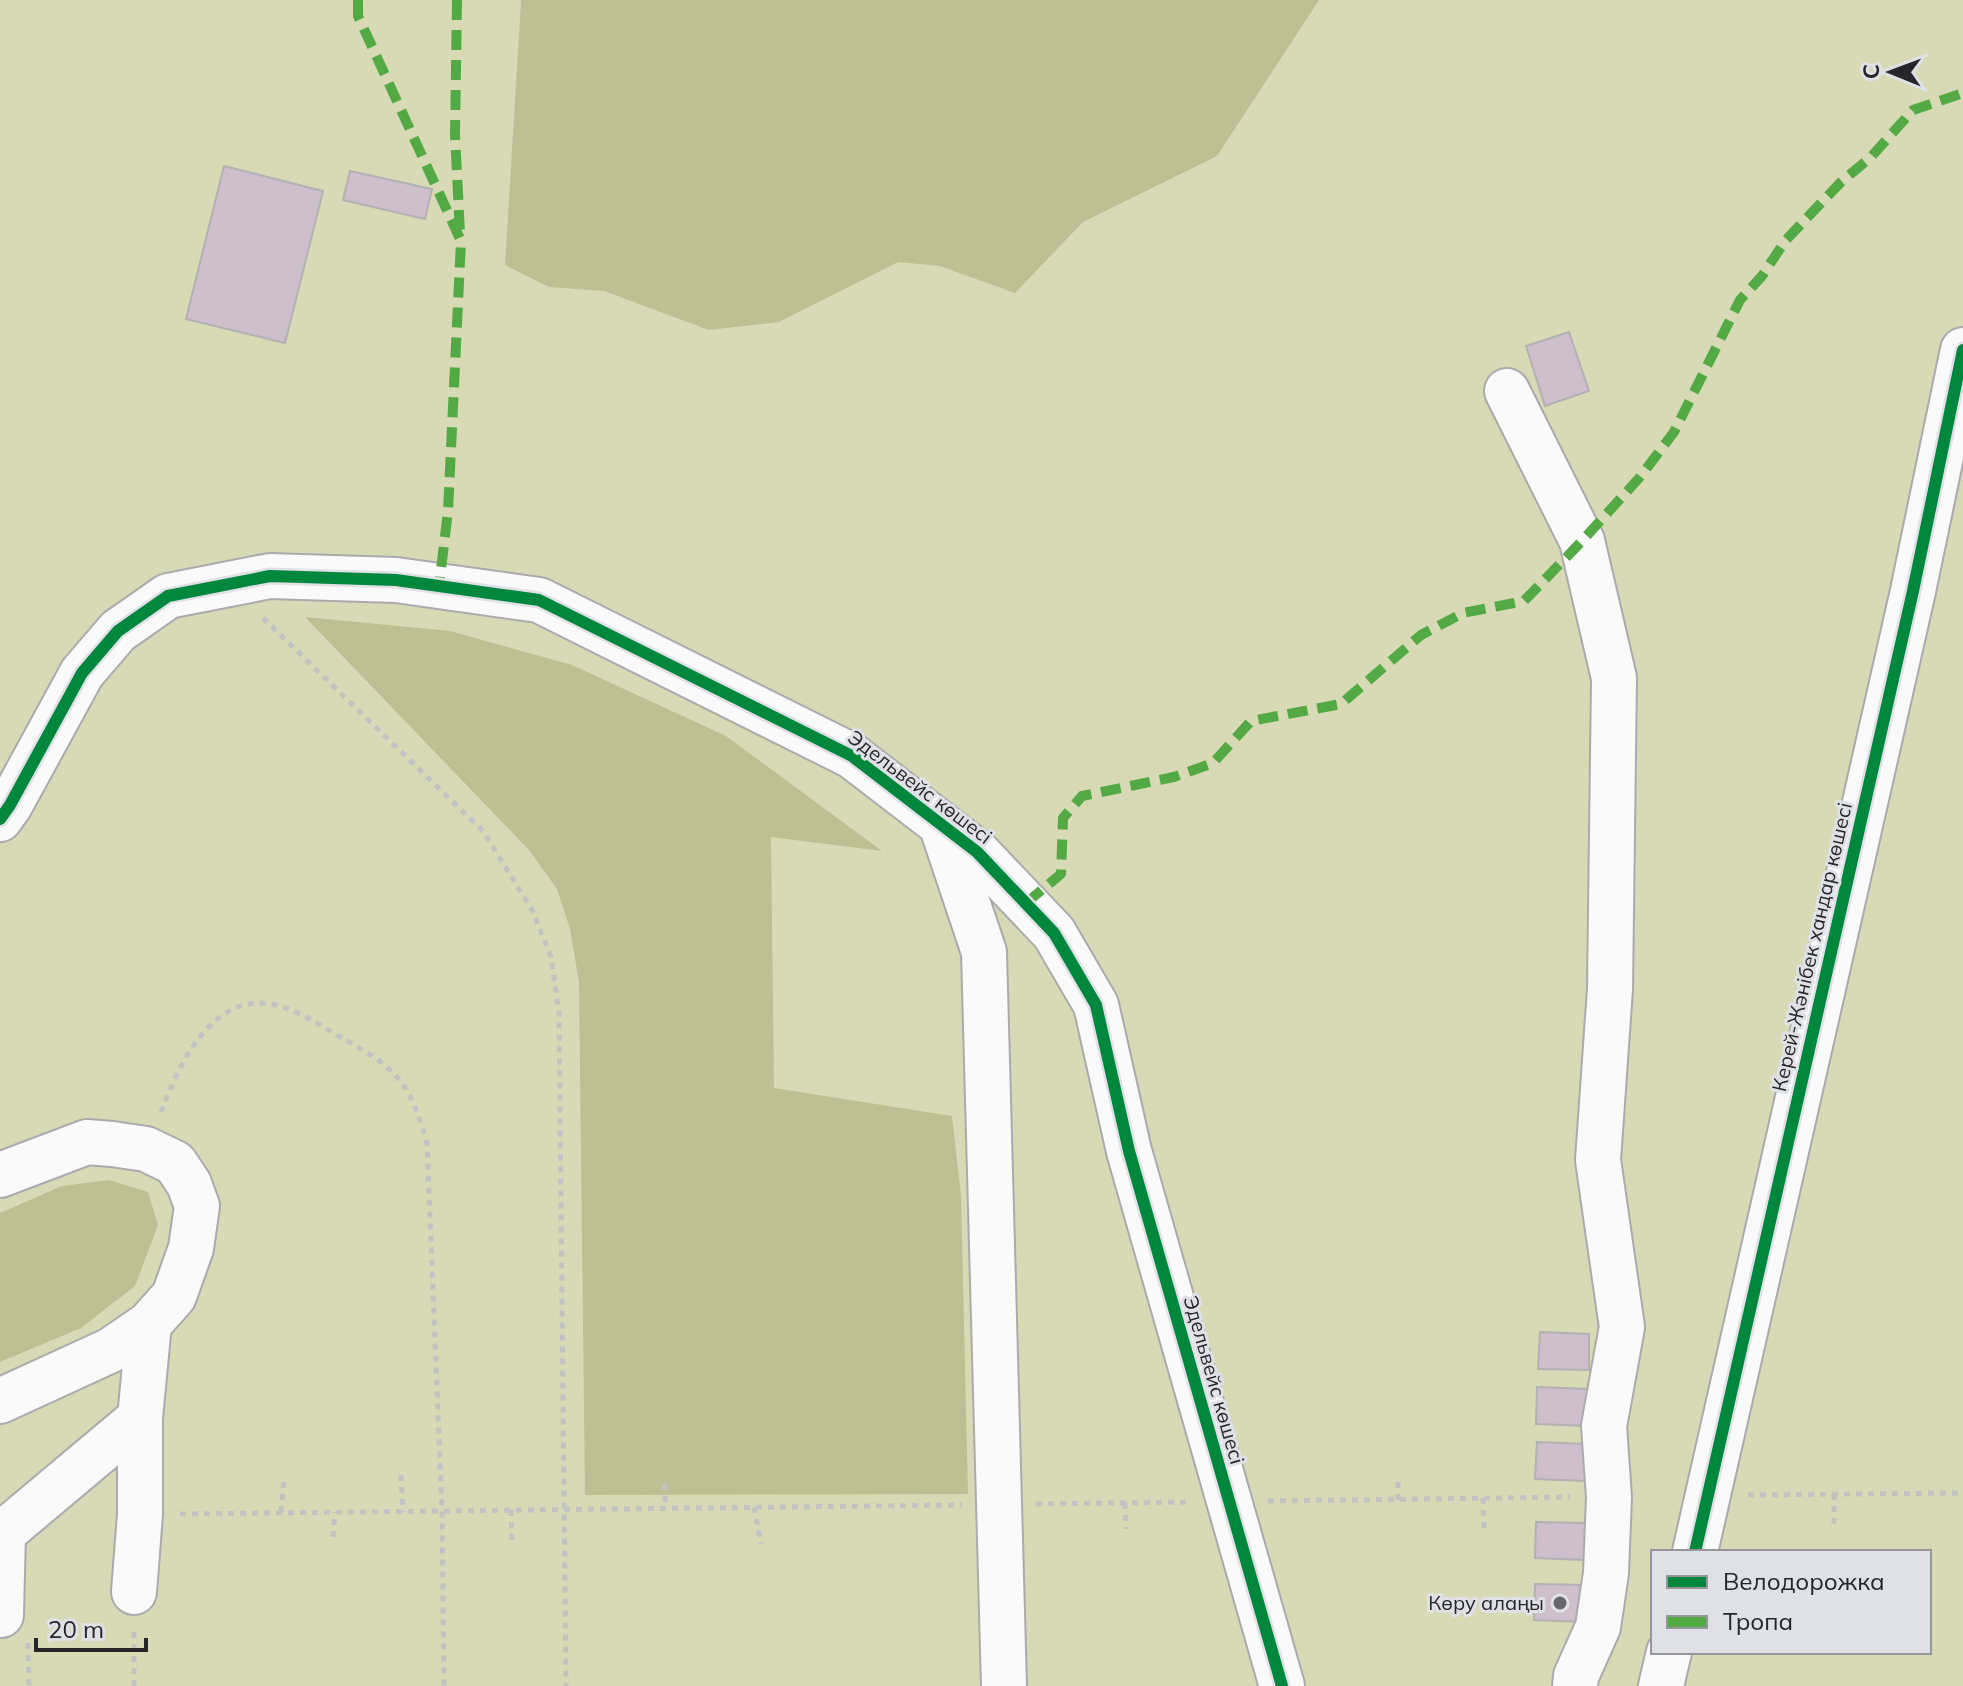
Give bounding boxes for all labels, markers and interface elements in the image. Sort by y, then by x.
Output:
north arrow [1851,32,1931,112]
text: С [1857,64,1885,79]
street label: Эдельвейс көшесі [843,724,997,849]
street label: Керей-Жәнібек хандар көшесі [1766,800,1857,1094]
street label: Эдельвейс көшесі [1178,1293,1250,1467]
legend [1651,1550,1931,1654]
text: Велодорожка [1723,1566,1885,1596]
place label: Көру алаңы [1428,1590,1544,1615]
marker: Көру алаңы [1551,1594,1569,1612]
scale bar [36,1602,146,1652]
text: Тропа [1723,1606,1793,1636]
text: 20 m [48,1614,104,1644]

